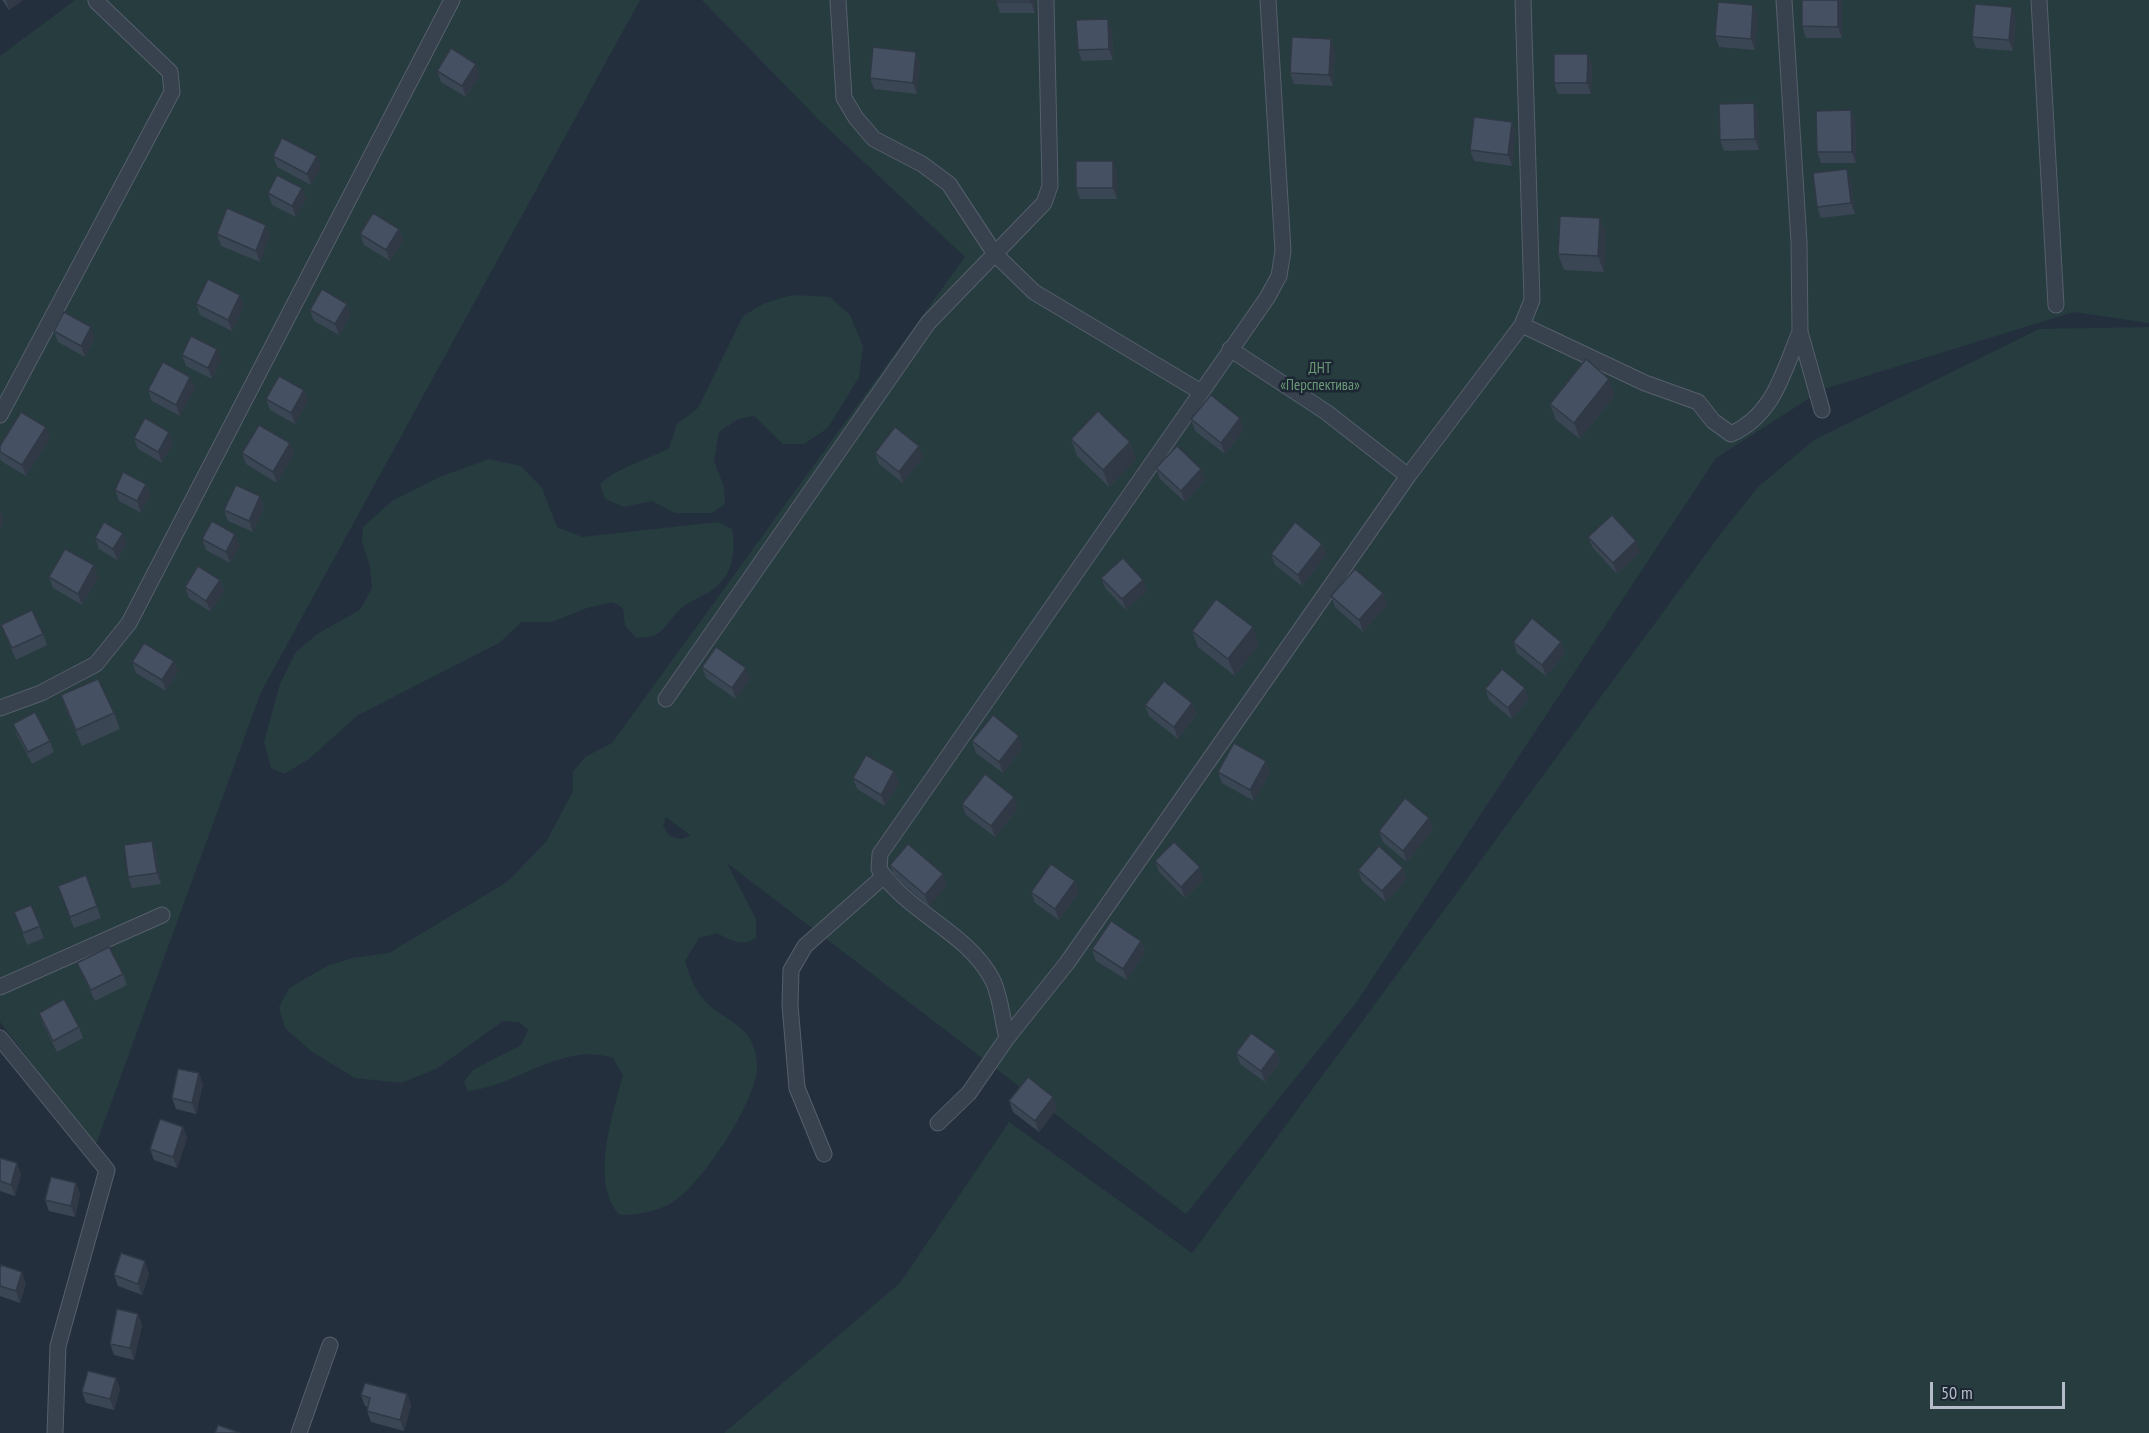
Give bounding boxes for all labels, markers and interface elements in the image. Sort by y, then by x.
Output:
park label: ДНТ «Перспектива» [1280,360,1360,395]
scale bar [1933,1370,2068,1408]
text: 50 m [1941,1381,1973,1404]

